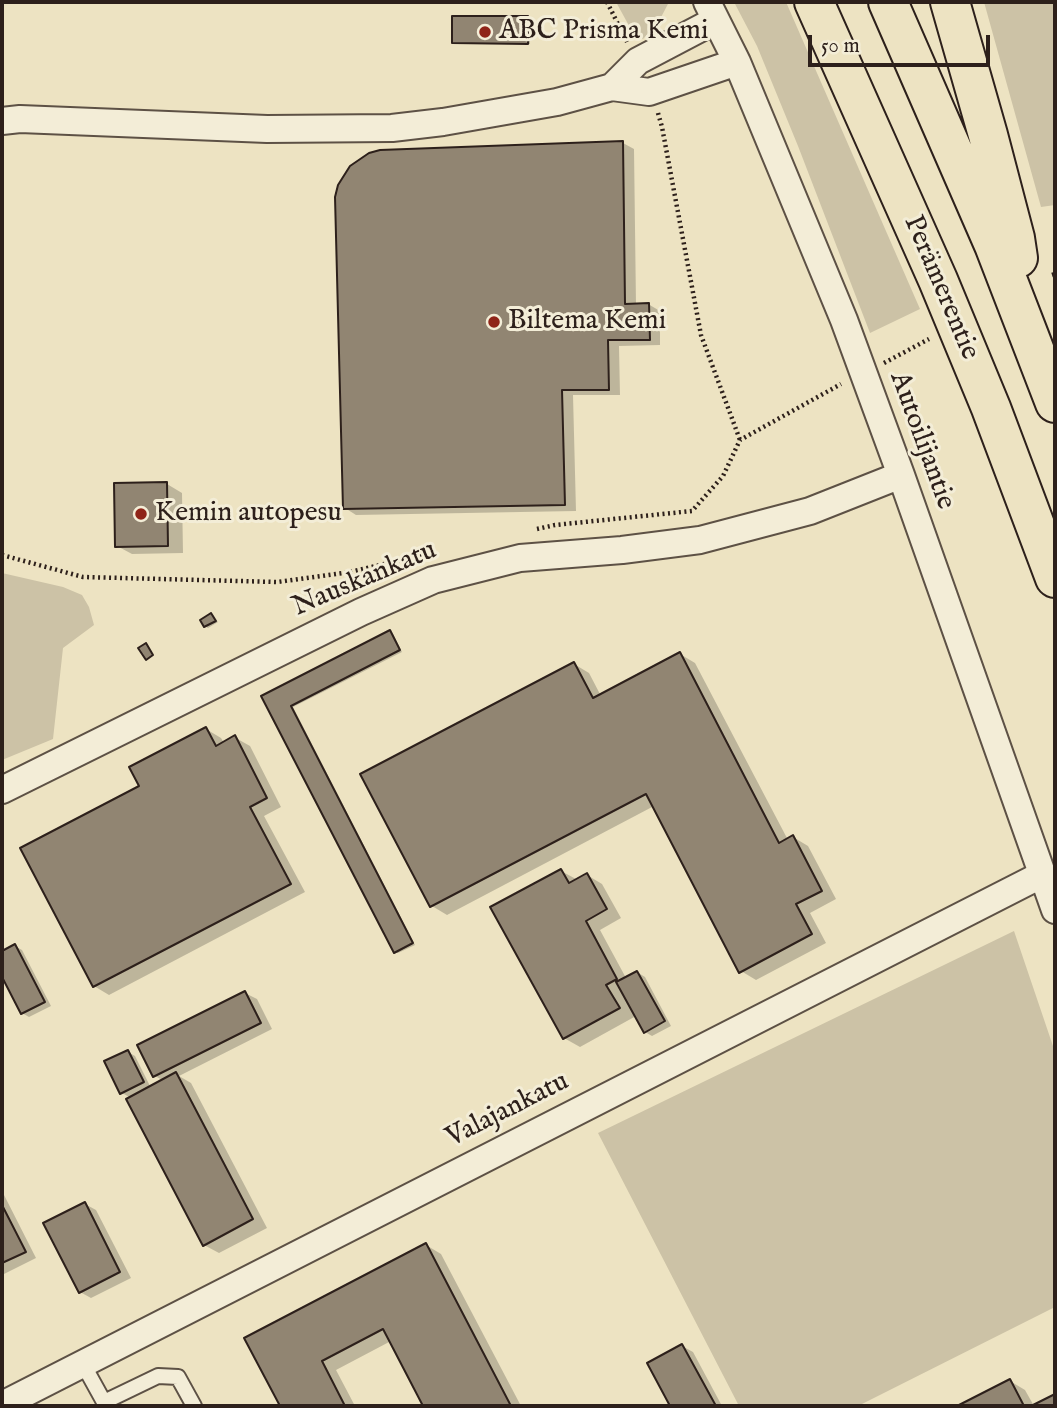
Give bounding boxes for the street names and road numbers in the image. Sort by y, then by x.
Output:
street label: Perämerentie [895,211,985,365]
street label: Autoilijantie [881,368,961,514]
street label: Nauskankatu [288,535,442,625]
street label: Valajankatu [441,1066,575,1156]

